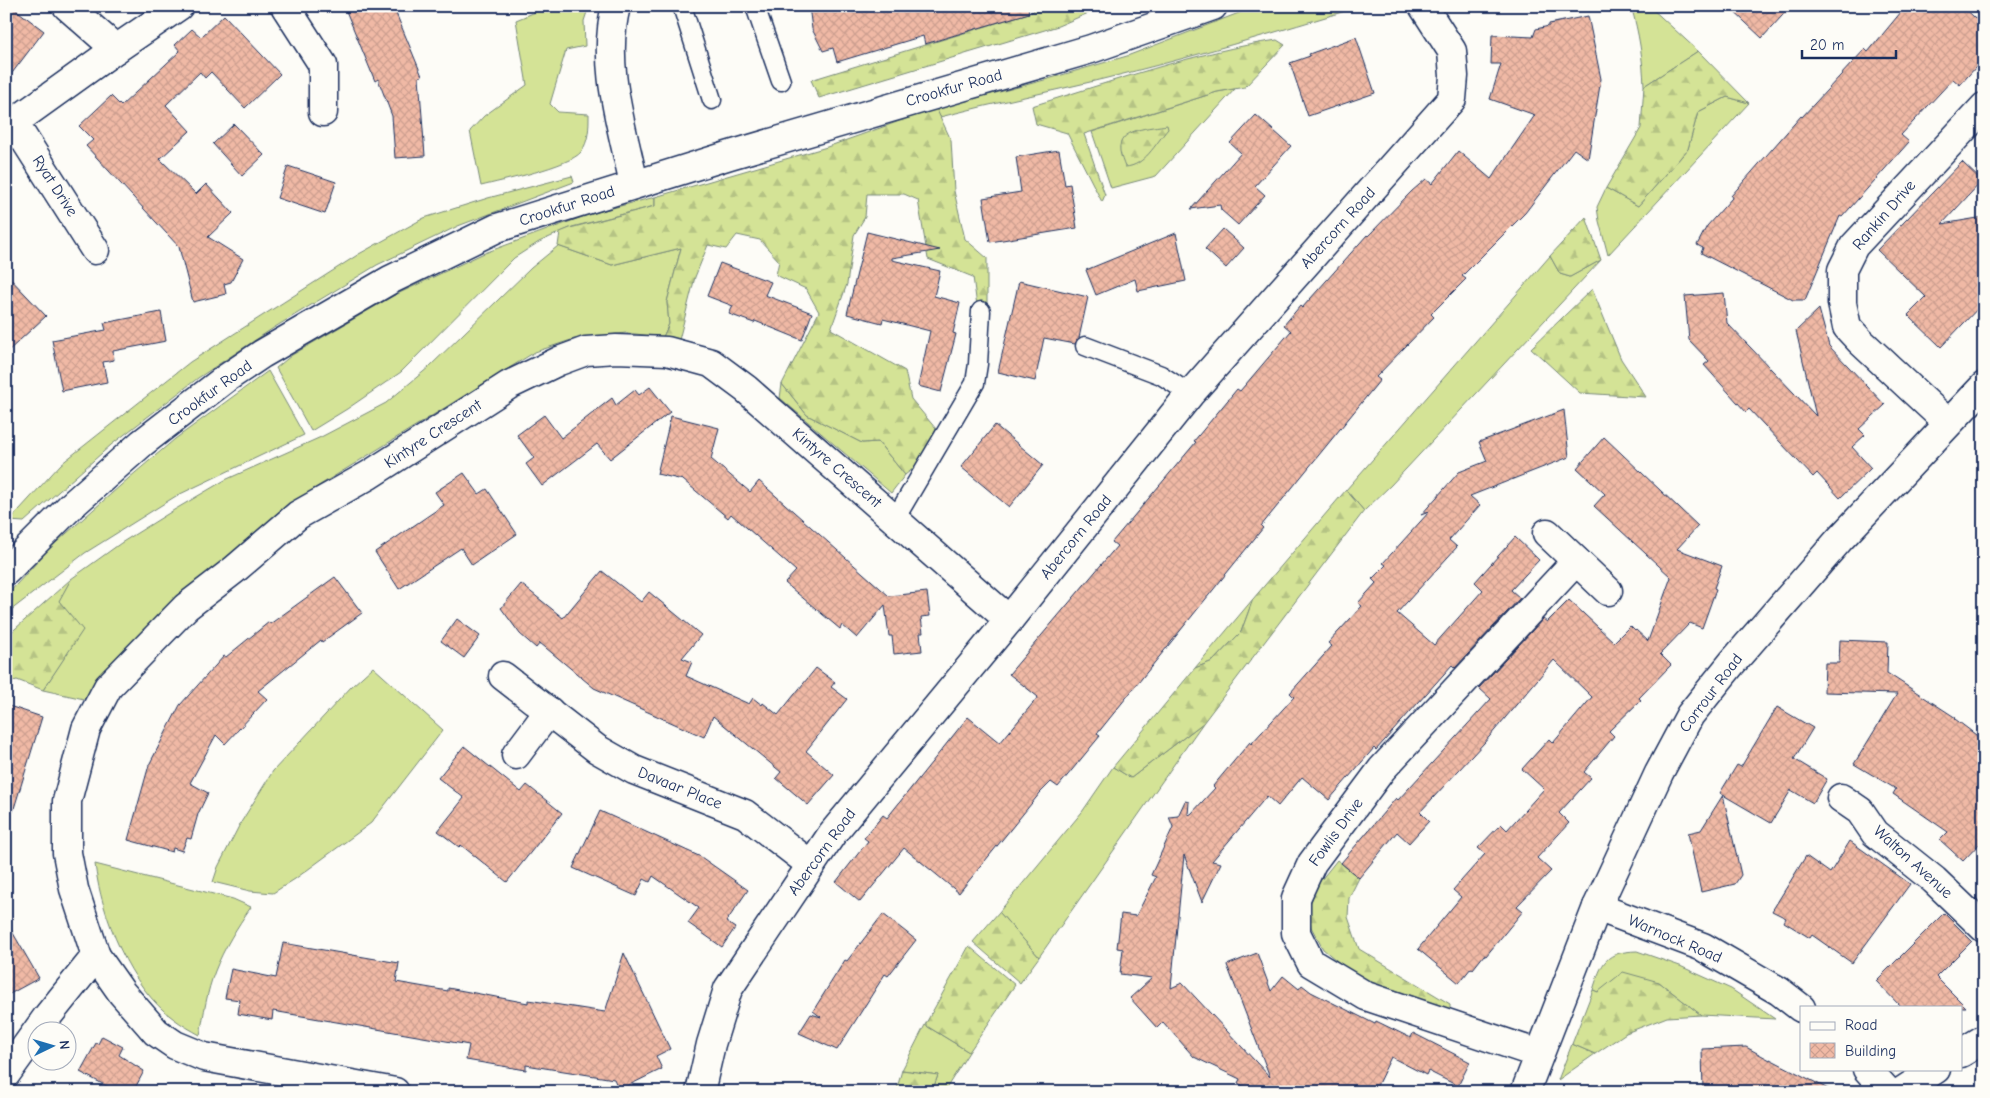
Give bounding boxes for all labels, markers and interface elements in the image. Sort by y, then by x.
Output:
scale bar [1802,28,1896,60]
text: 20 m [1810,36,1844,54]
street label: Crookfur Road [904,66,1004,110]
street label: Ryat Drive [29,152,81,220]
street label: Rankin Drive [1849,176,1919,254]
street label: Crookfur Road [517,182,617,230]
street label: Abercorn Road [1297,184,1379,272]
street label: Crookfur Road [164,356,256,430]
street label: Kintyre Crescent [381,396,485,472]
street label: Kintyre Crescent [789,424,886,512]
street label: Abercorn Road [1037,491,1115,583]
street label: Corrour Road [1676,650,1746,736]
street label: Davaar Place [635,763,725,813]
street label: Fowlis Drive [1305,794,1367,870]
street label: Abercorn Road [784,805,860,899]
street label: Walton Avenue [1870,822,1956,902]
street label: Warnock Road [1625,911,1725,967]
legend [1800,1006,1962,1070]
text: Road [1845,1016,1877,1034]
north arrow [28,1020,78,1070]
text: N [56,1040,73,1050]
text: Building [1845,1042,1896,1060]

